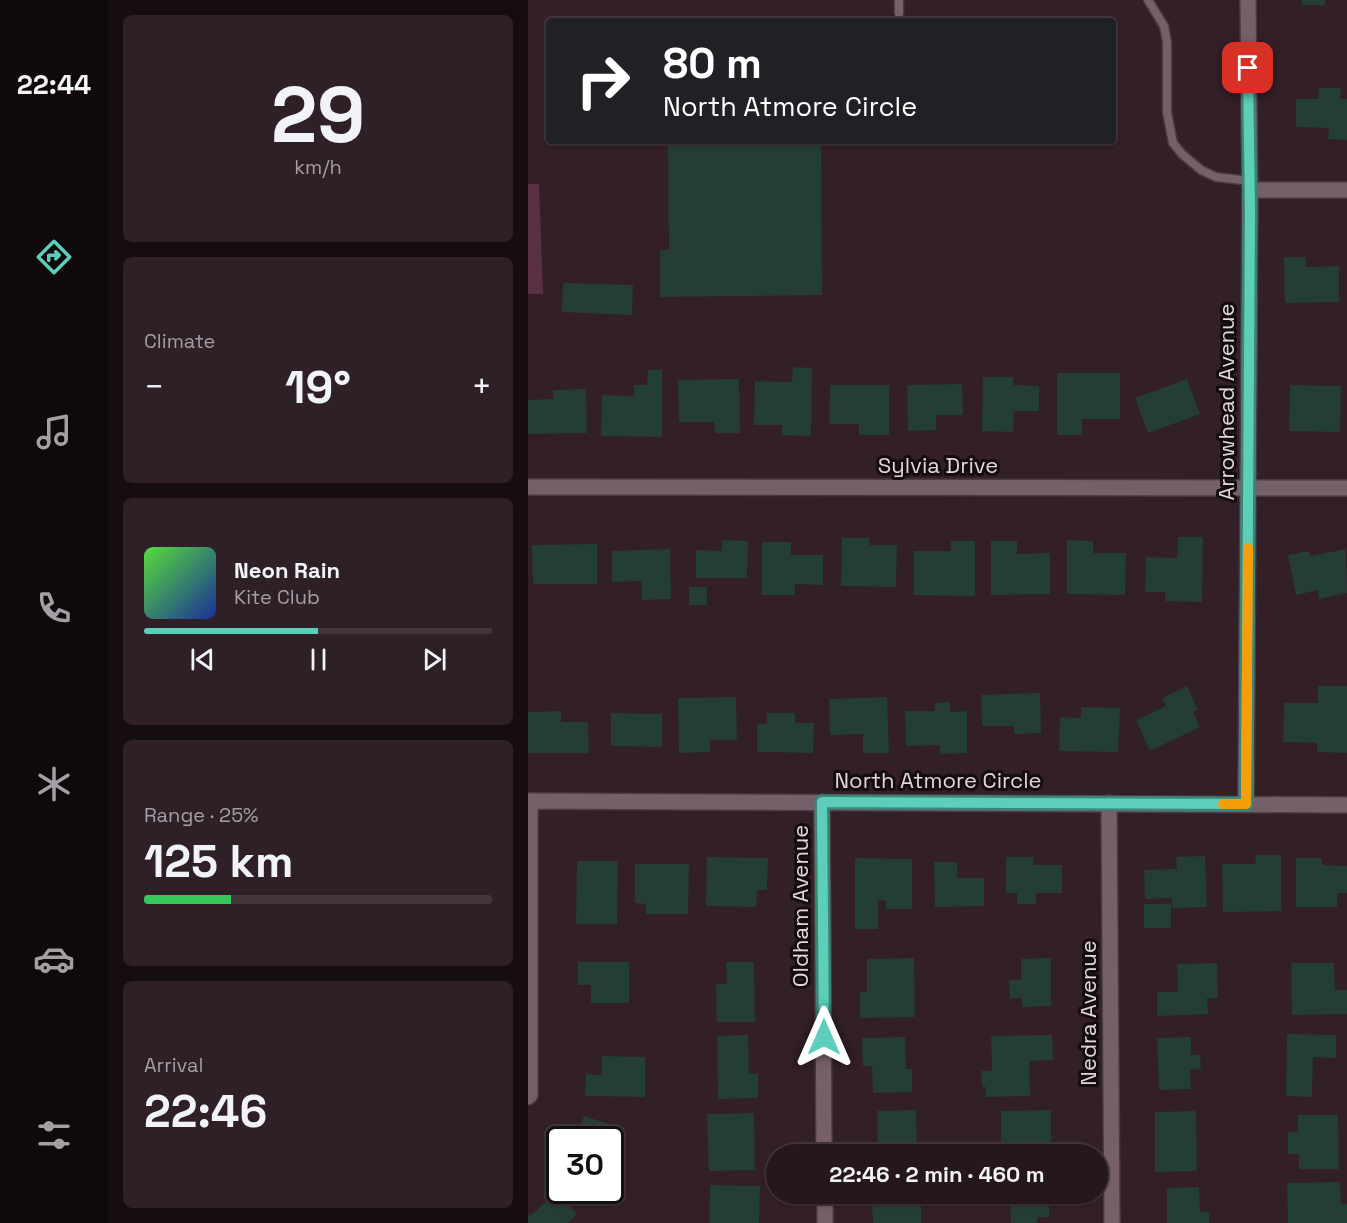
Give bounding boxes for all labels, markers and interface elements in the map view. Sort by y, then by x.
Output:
text: 80 m [663,37,762,90]
icon: right [564,42,642,120]
pin [1222,42,1273,93]
icon: arrive [1231,51,1264,84]
text: 29 [271,65,365,165]
text: 22:44 [17,67,91,102]
text: North Atmore Circle [663,89,917,124]
text: km/h [294,154,342,180]
icon: directions [33,236,75,278]
street label: Arrowhead Avenue [1212,303,1240,501]
text: Climate [144,328,215,354]
text: 19° [285,359,351,416]
text: − [144,366,164,408]
text: + [472,366,492,408]
icon: music [33,411,75,453]
street label: Sylvia Drive [878,451,998,479]
text: Neon Rain [234,556,340,584]
text: Kite Club [234,584,320,610]
icon: phone [33,587,75,629]
icon: previous [186,643,219,676]
icon: pause [302,643,335,676]
icon: next [418,643,451,676]
icon: climate [33,763,75,805]
street label: North Atmore Circle [834,766,1042,794]
text: Range · 25% [144,802,259,828]
street label: Oldham Avenue [786,825,814,987]
text: 125 km [144,833,293,890]
icon: car [33,938,75,980]
street label: Nedra Avenue [1074,940,1102,1086]
position arrow [792,1005,856,1069]
text: Arrival [144,1052,203,1078]
text: 22:46 [144,1083,267,1140]
icon: filters [33,1114,75,1156]
speed limit sign: 30 [546,1126,624,1204]
text: 22:46 · 2 min · 460 m [829,1160,1045,1188]

